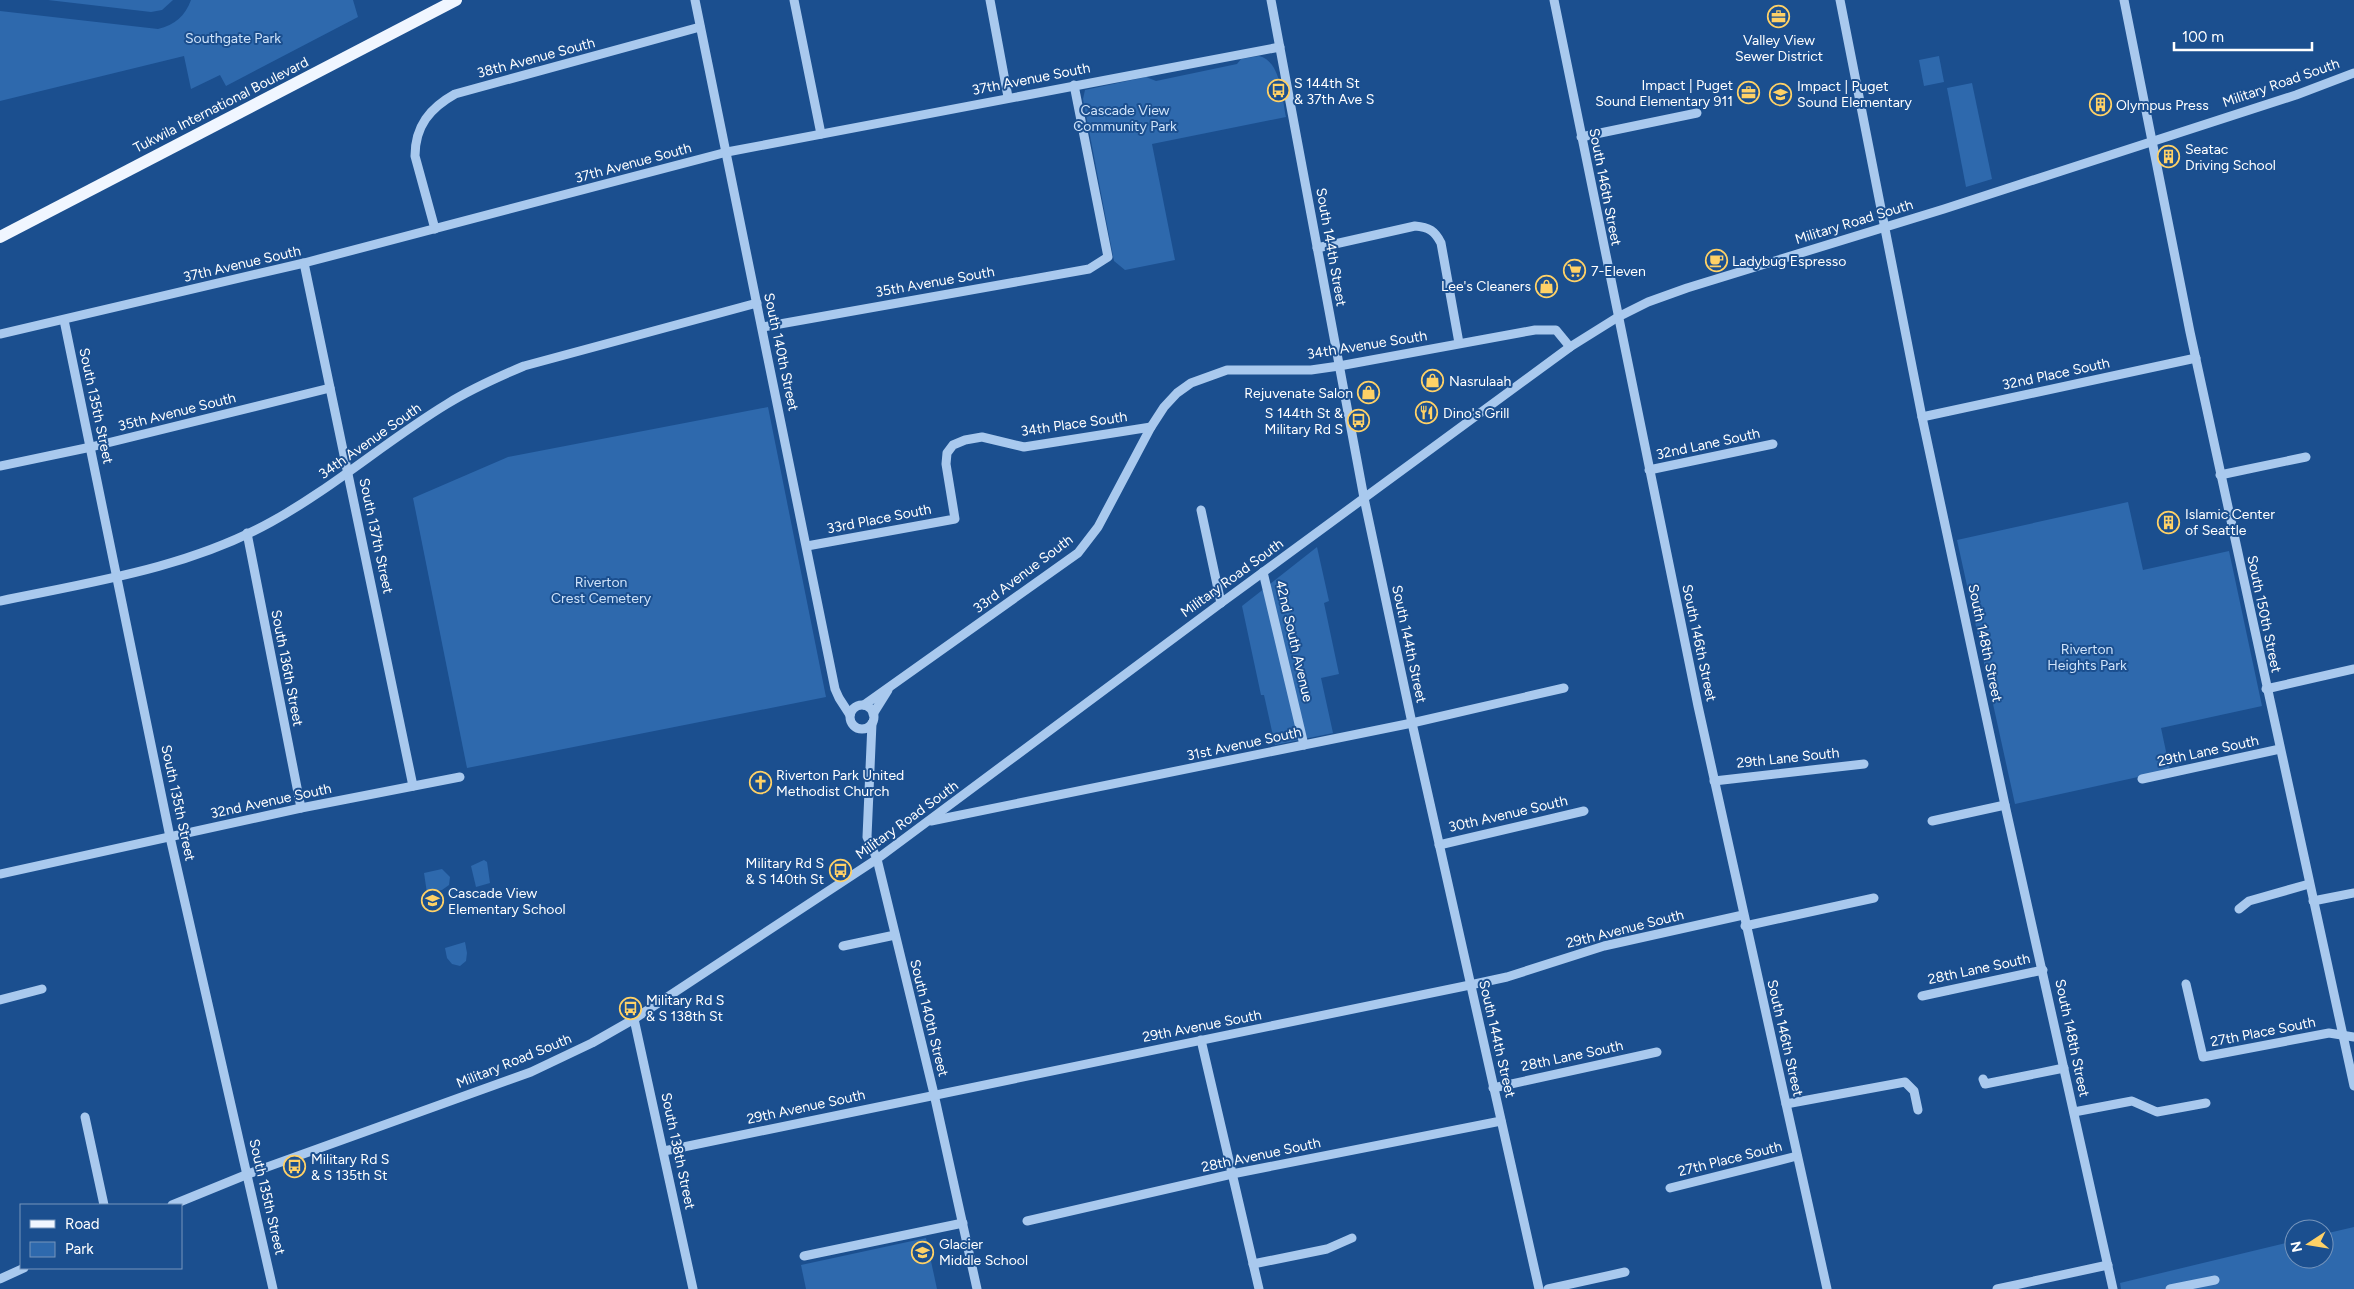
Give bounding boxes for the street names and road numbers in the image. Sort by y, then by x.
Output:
street label: 38th Avenue South [475,34,597,82]
street label: Tukwila International Boulevard [131,53,311,157]
street label: Military Road South [2220,55,2342,111]
street label: 37th Avenue South [970,59,1092,99]
street label: South 146th Street [1585,127,1625,247]
street label: 37th Avenue South [573,139,693,187]
street label: South 144th Street [1312,186,1350,308]
street label: Military Road South [1793,196,1915,248]
street label: 37th Avenue South [182,242,303,286]
street label: 35th Avenue South [874,263,996,301]
street label: South 140th Street [760,291,802,413]
street label: 34th Avenue South [1306,327,1428,363]
street label: South 135th Street [75,346,117,466]
street label: 32nd Place South [2001,354,2112,394]
street label: 35th Avenue South [116,389,238,435]
street label: 34th Avenue South [315,399,425,483]
street label: 34th Place South [1020,408,1129,440]
street label: 32nd Lane South [1654,425,1762,463]
street label: South 137th Street [355,477,397,595]
street label: 33rd Place South [825,500,933,537]
street label: 33rd Avenue South [970,531,1076,617]
street label: Military Road South [1177,535,1287,621]
street label: South 150th Street [2243,554,2285,674]
street label: 42nd South Avenue [1272,578,1316,704]
street label: South 146th Street [1678,583,1720,703]
street label: South 148th Street [1964,583,2006,703]
street label: South 144th Street [1388,584,1430,704]
street label: South 136th Street [267,608,307,728]
street label: 31st Avenue South [1185,723,1303,764]
street label: 29th Lane South [2156,732,2260,770]
street label: South 135th Street [157,743,199,863]
street label: 29th Lane South [1736,744,1840,772]
street label: Military Road South [852,777,962,863]
street label: 32nd Avenue South [209,780,333,822]
street label: 30th Avenue South [1447,792,1569,836]
street label: 29th Avenue South [1564,906,1686,952]
street label: 28th Lane South [1926,950,2032,988]
street label: South 140th Street [906,958,952,1078]
street label: South 146th Street [1763,978,1807,1098]
street label: South 148th Street [2051,978,2093,1098]
street label: South 144th Street [1475,979,1519,1099]
street label: 29th Avenue South [1141,1006,1263,1046]
street label: 27th Place South [2209,1013,2317,1051]
street label: Military Road South [454,1030,574,1092]
street label: 28th Lane South [1519,1037,1625,1075]
street label: 29th Avenue South [745,1086,867,1128]
street label: South 138th Street [657,1091,699,1211]
street label: 28th Avenue South [1200,1134,1322,1176]
street label: South 135th Street [245,1137,289,1257]
street label: 27th Place South [1676,1138,1784,1180]

